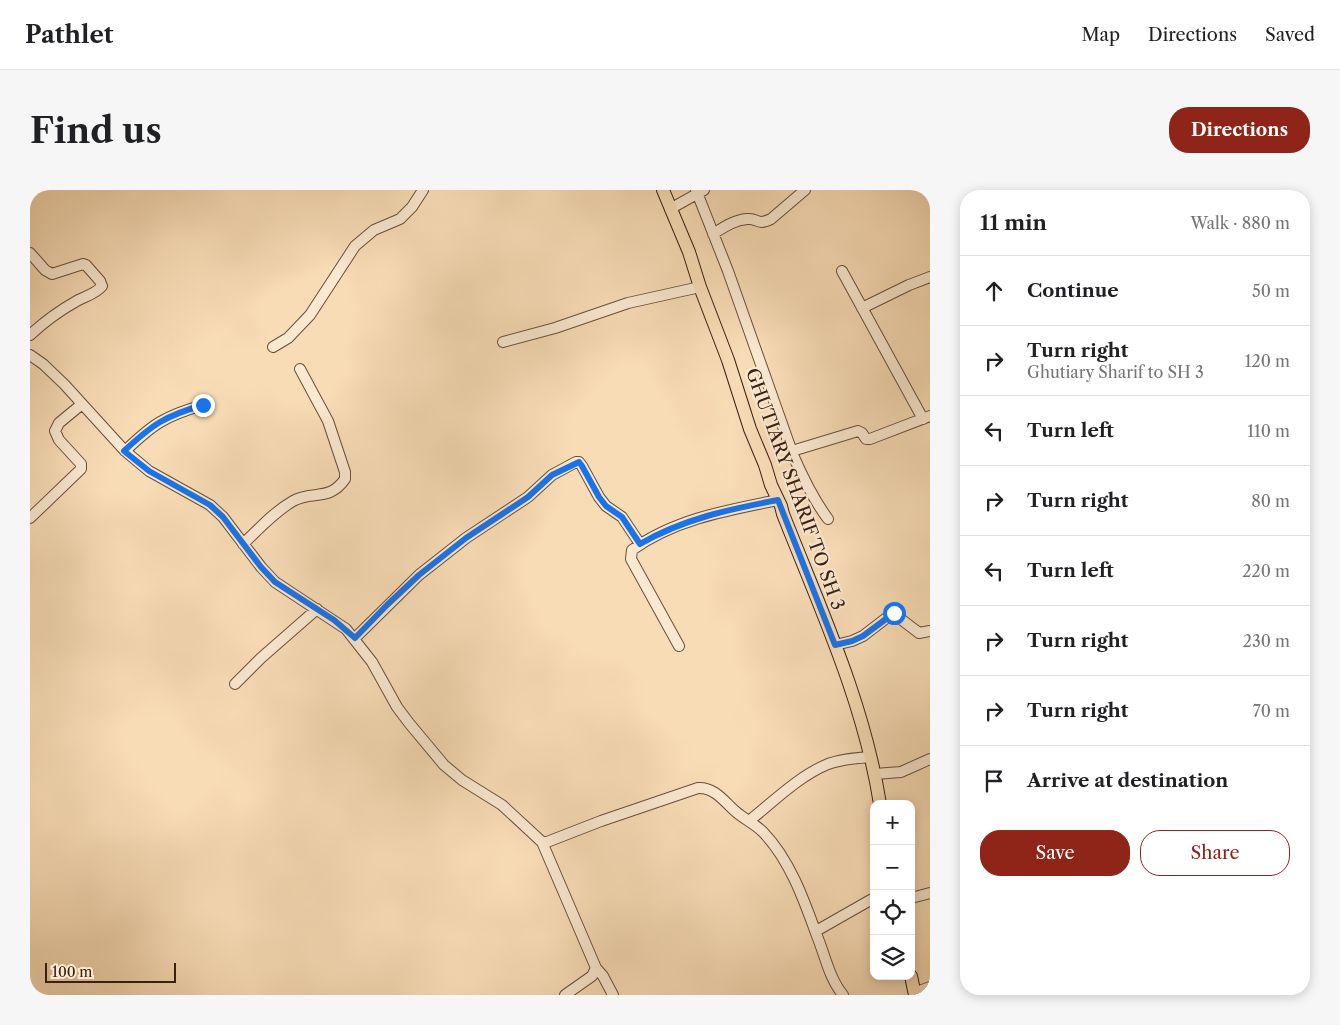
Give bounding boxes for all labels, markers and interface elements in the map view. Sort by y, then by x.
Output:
text: Pathlet [25,20,113,49]
text: Map [1081,24,1120,46]
text: Directions [1148,24,1237,46]
text: Saved [1265,24,1315,46]
button: Directions [1169,107,1310,153]
text: Find us [30,109,162,152]
text: 11 min [980,210,1047,235]
text: Walk · 880 m [1191,213,1290,233]
icon: ahead [980,277,1008,305]
text: Continue [1027,279,1119,302]
text: 50 m [1252,281,1290,301]
text: Turn right [1027,339,1128,362]
icon: right [980,347,1008,375]
text: 120 m [1245,351,1290,371]
text: Ghutiary Sharif to SH 3 [1027,362,1204,382]
street label: GHUTIARY SHARIF TO SH 3 [741,365,849,613]
route end [192,394,215,417]
icon: left [980,417,1008,445]
text: Turn left [1027,419,1114,442]
text: 110 m [1247,421,1290,441]
icon: right [980,487,1008,515]
text: Turn right [1027,489,1128,512]
text: 80 m [1251,491,1290,511]
icon: left [980,557,1008,585]
text: Turn left [1027,559,1114,582]
text: 220 m [1242,561,1290,581]
route start [883,602,906,625]
icon: right [980,627,1008,655]
text: Turn right [1027,629,1128,652]
text: 230 m [1243,631,1290,651]
icon: right [980,697,1008,725]
text: Turn right [1027,699,1128,722]
text: 70 m [1253,701,1290,721]
icon: arrive [980,767,1008,795]
text: Arrive at destination [1027,769,1228,792]
map controls [870,800,915,980]
button: + [870,800,915,845]
button: Save [980,830,1130,876]
button: Share [1140,830,1290,876]
button: − [870,845,915,890]
button: locate [870,890,915,935]
button: layers [870,935,915,980]
scale bar [45,960,176,983]
text: 100 m [52,963,92,981]

